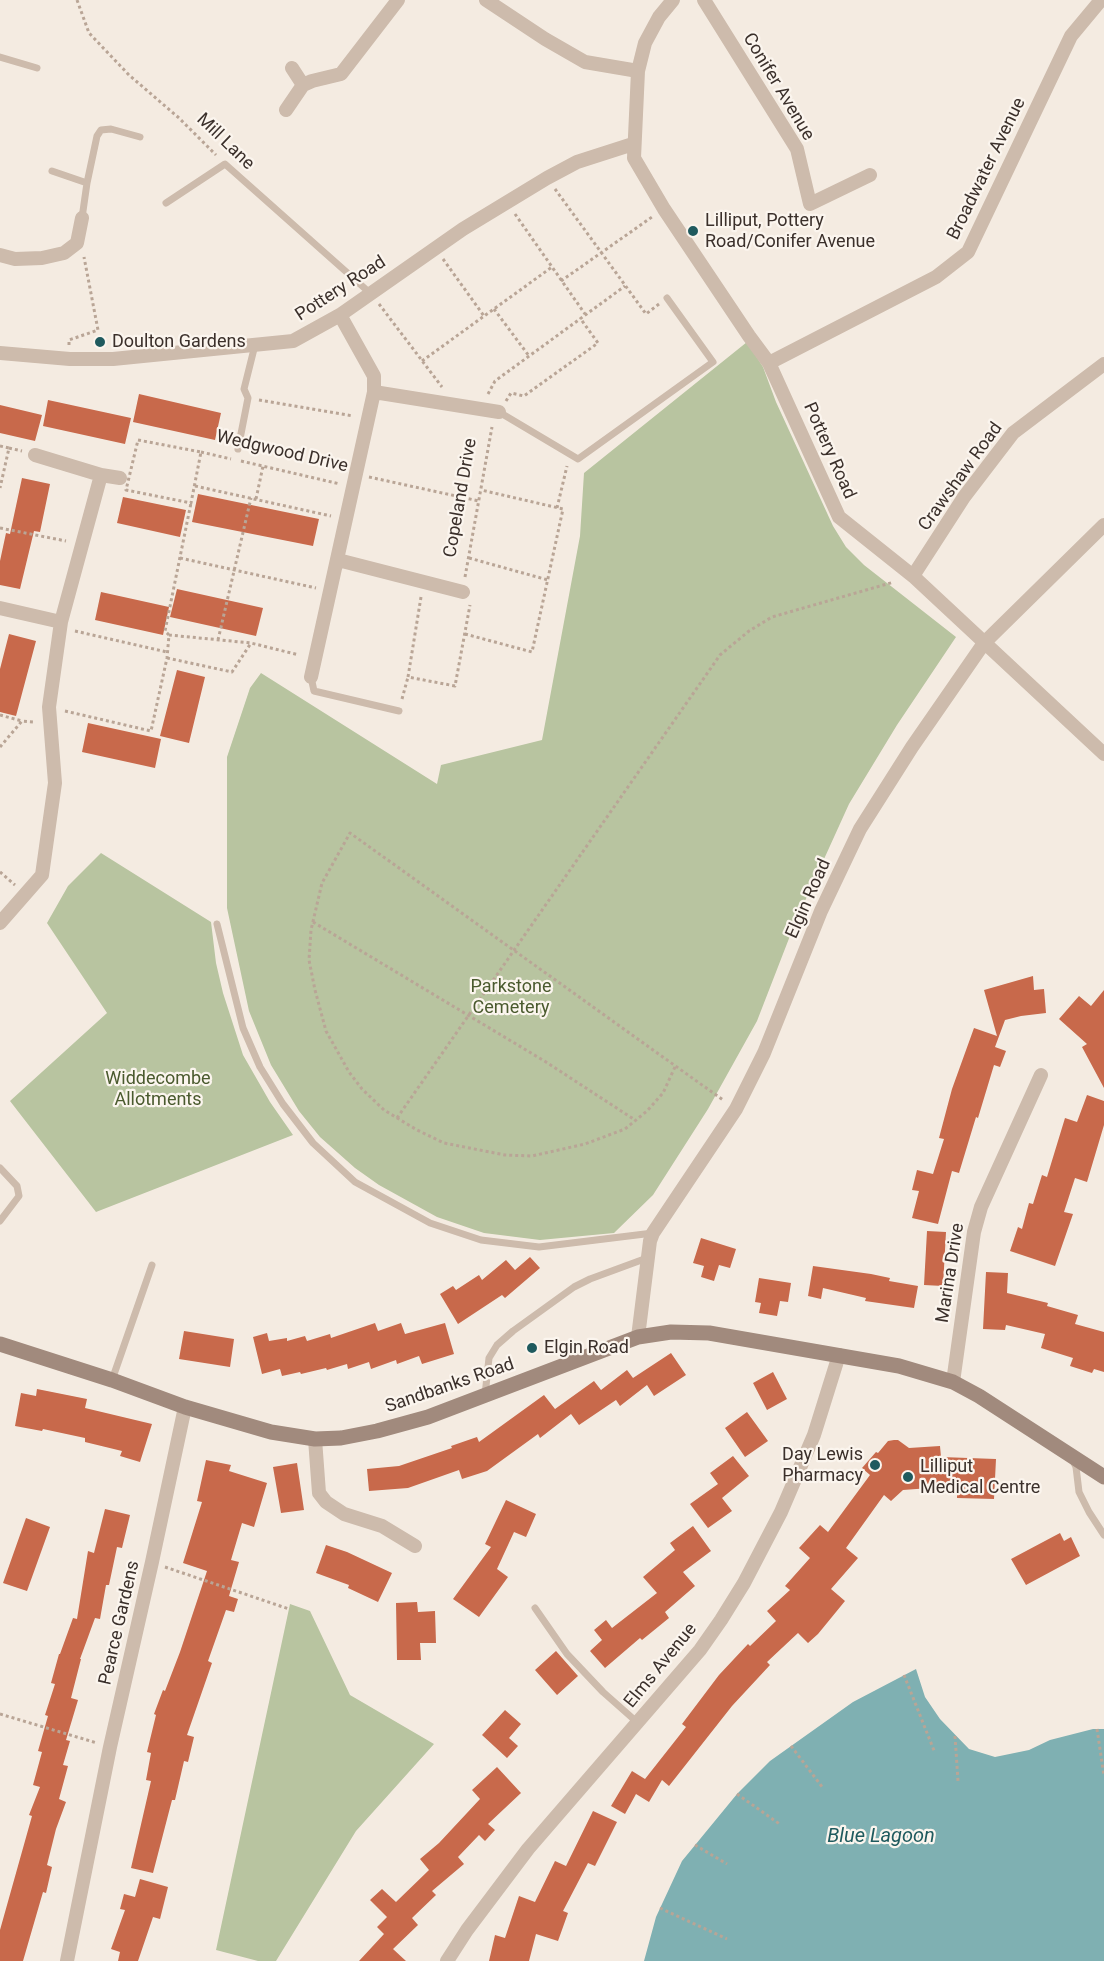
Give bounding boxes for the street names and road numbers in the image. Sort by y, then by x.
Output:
street label: Conifer Avenue [738,29,818,145]
street label: Broadwater Avenue [943,94,1031,244]
street label: Mill Lane [192,109,258,175]
street label: Pottery Road [292,252,390,326]
street label: Pottery Road [798,399,860,503]
street label: Crawshaw Road [914,418,1008,536]
street label: Wedgwood Drive [214,426,350,478]
street label: Copeland Drive [440,437,482,559]
street label: Elgin Road [782,856,836,942]
street label: Marina Drive [932,1222,970,1324]
street label: Sandbanks Road [383,1354,517,1418]
street label: Pearce Gardens [95,1559,145,1687]
street label: Elms Avenue [620,1619,702,1713]

